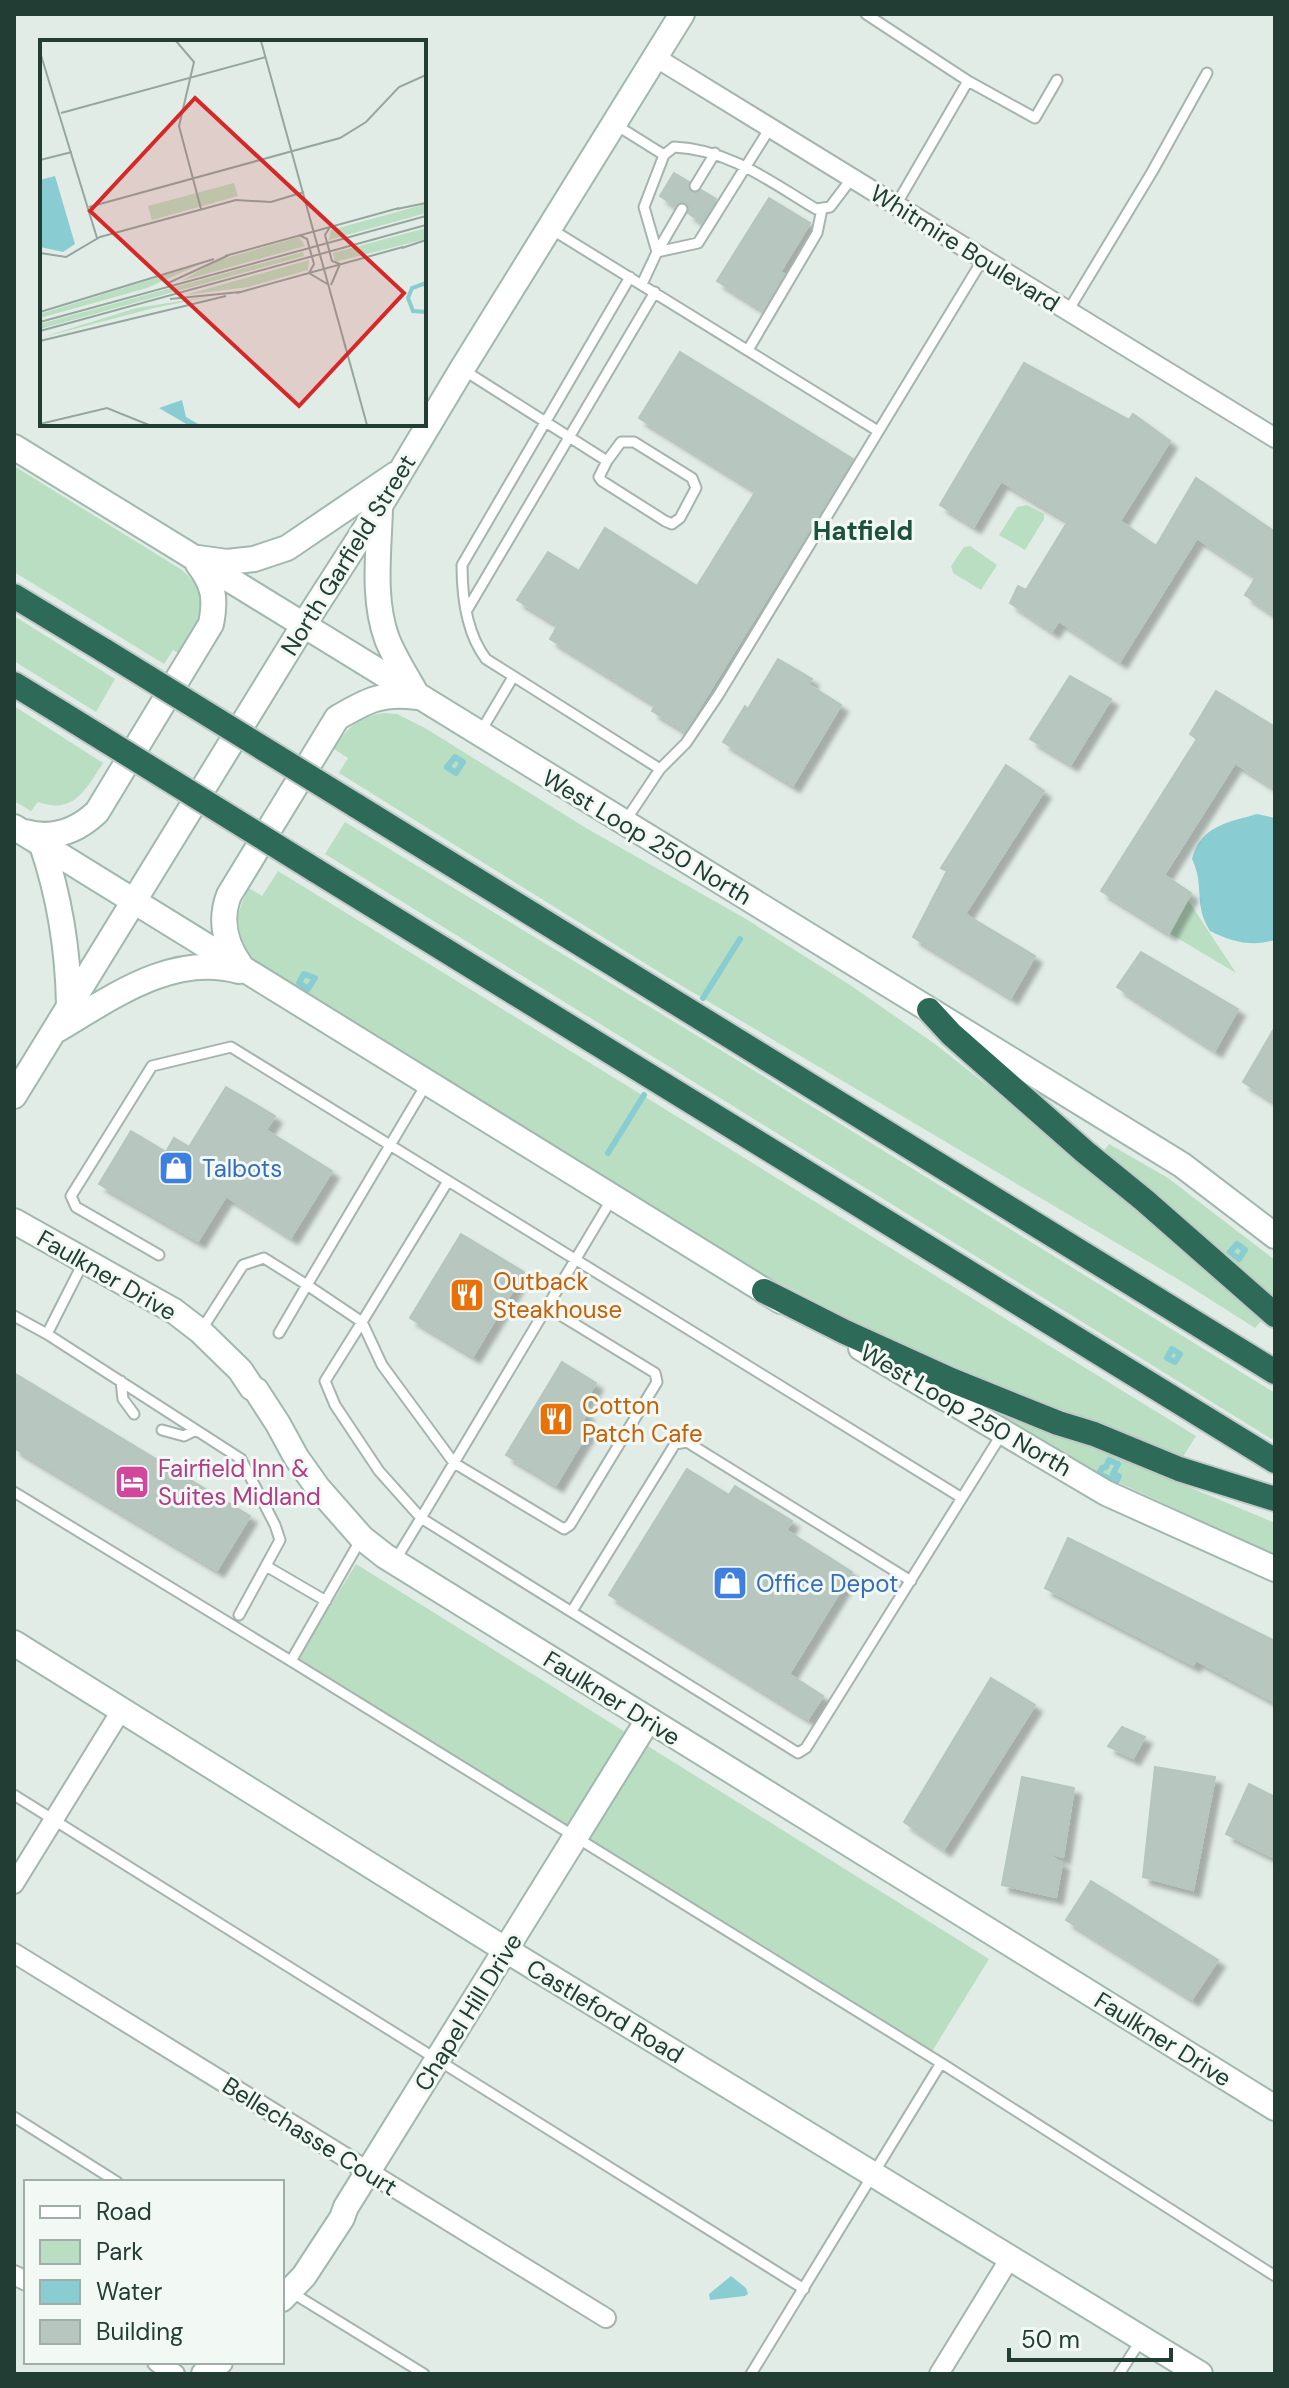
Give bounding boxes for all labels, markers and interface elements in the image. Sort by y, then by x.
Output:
inset map [40,40,426,426]
street label: Whitmire Boulevard [865,177,1065,319]
street label: North Garfield Street [274,449,422,661]
district label: Hatfield [813,514,913,548]
street label: West Loop 250 North [537,762,757,912]
shop icon: Talbots [157,1149,195,1187]
place label: Talbots [202,1153,282,1184]
street label: Faulkner Drive [32,1223,182,1327]
place label: Outback Steakhouse [493,1266,622,1325]
restaurant icon: Outback Steakhouse [448,1276,486,1314]
street label: West Loop 250 North [855,1337,1077,1483]
place label: Cotton Patch Cafe [582,1390,703,1449]
restaurant icon: Cotton Patch Cafe [537,1400,575,1438]
place label: Fairfield Inn & Suites Midland [158,1453,321,1512]
hotel icon: Fairfield Inn & Suites Midland [113,1463,151,1501]
shop icon: Office Depot [711,1564,749,1602]
place label: Office Depot [756,1568,898,1599]
street label: Faulkner Drive [538,1644,686,1752]
street label: Chapel Hill Drive [407,1927,529,2097]
street label: Castleford Road [521,1952,689,2070]
street label: Faulkner Drive [1089,1985,1237,2093]
street label: Bellechasse Court [217,2070,403,2202]
legend [24,2180,284,2364]
text: Road [96,2196,152,2227]
text: Park [96,2236,143,2267]
text: Water [96,2276,162,2307]
scale bar [1009,2312,1171,2362]
text: Building [96,2316,183,2347]
text: 50 m [1021,2324,1080,2355]

